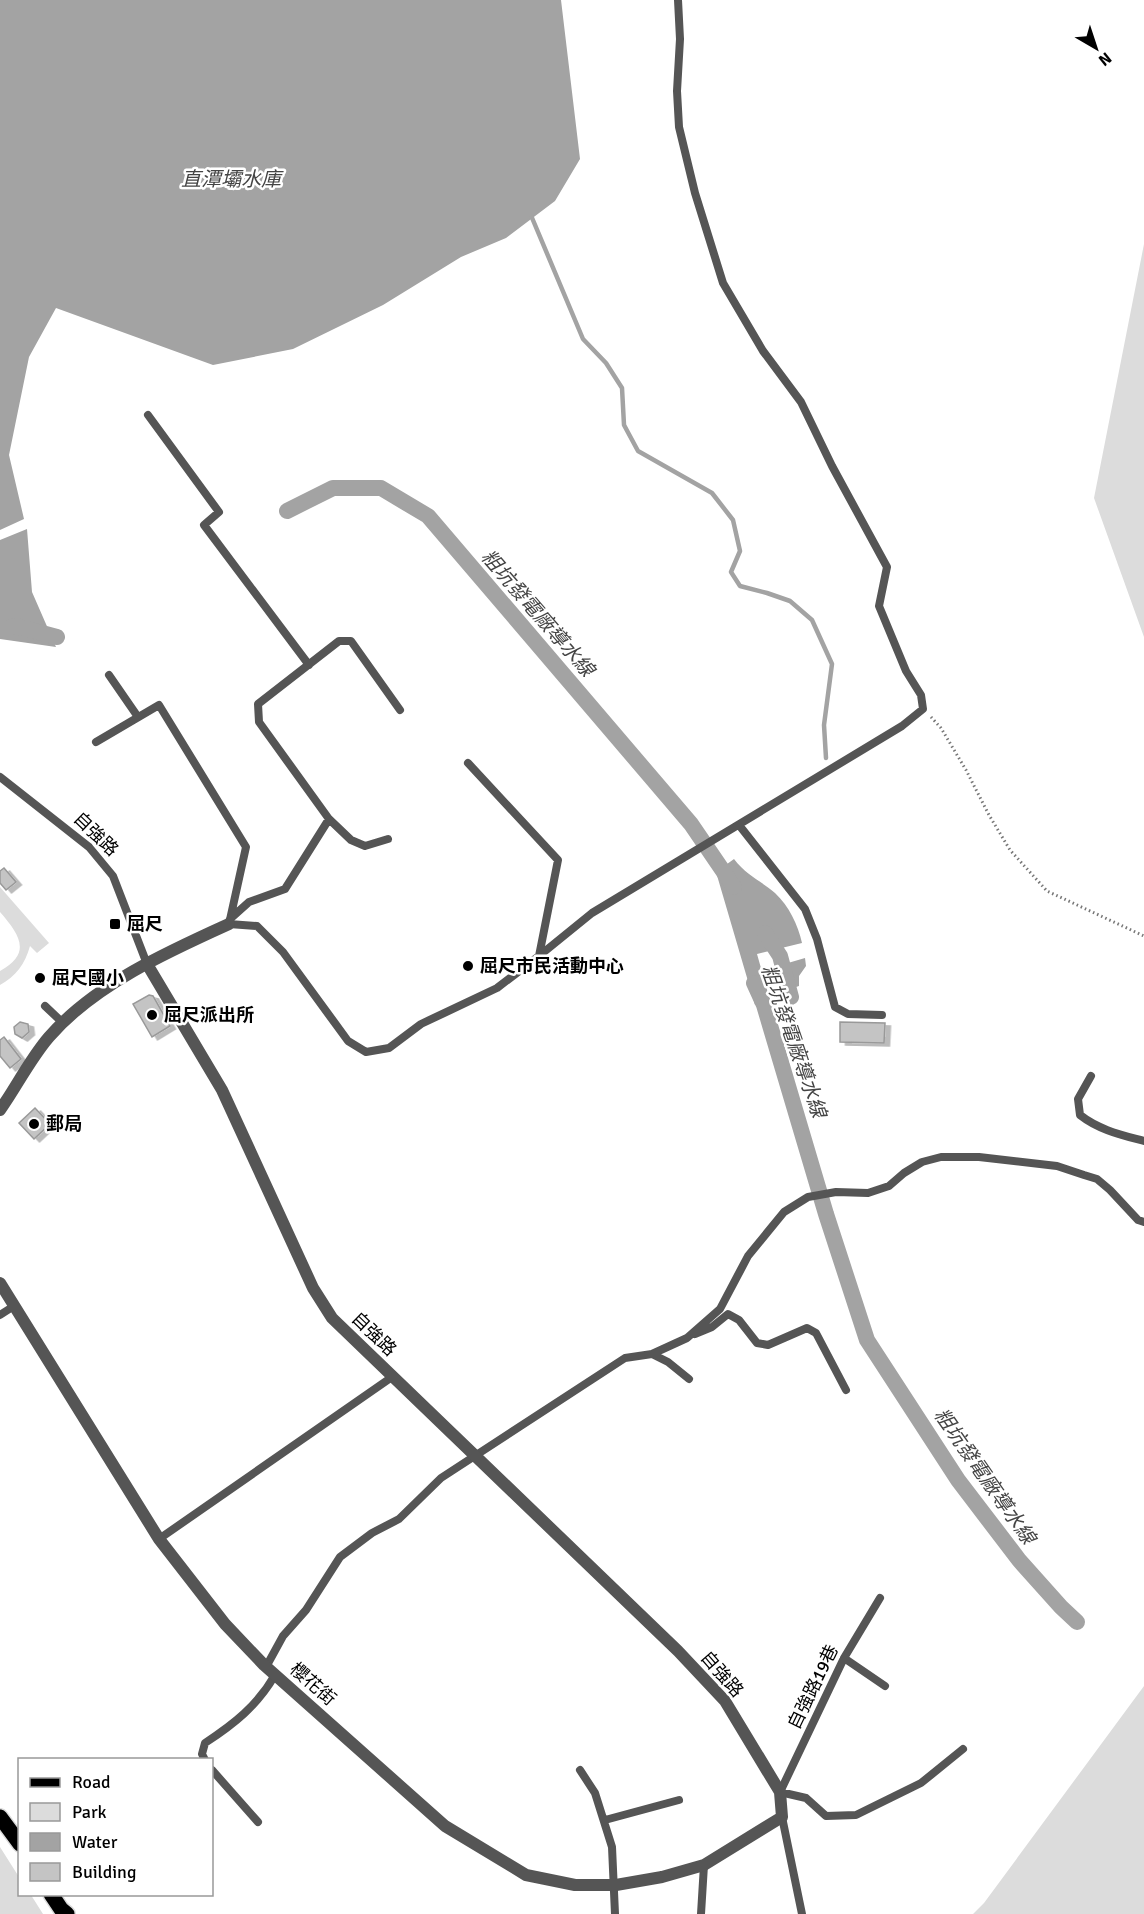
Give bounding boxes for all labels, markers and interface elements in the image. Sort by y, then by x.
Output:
north arrow [1066,18,1126,78]
text: N [1094,48,1115,70]
water label: 直潭壩水庫 [181,167,284,192]
water label: 粗坑發電廠導水線 [476,545,601,683]
street label: 自強路 [69,807,123,861]
place label: 屈尺 [127,913,163,935]
marker: 屈尺 [108,917,122,931]
place label: 屈尺市民活動中心 [480,955,624,977]
marker: 屈尺市民活動中心 [461,959,475,973]
water label: 粗坑發電廠導水線 [756,961,832,1123]
place label: 屈尺國小 [52,967,124,989]
marker: 屈尺國小 [33,971,47,985]
place label: 屈尺派出所 [164,1004,254,1026]
marker: 屈尺派出所 [145,1008,159,1022]
place label: 郵局 [46,1113,82,1135]
marker: 郵局 [27,1117,41,1131]
street label: 自強路 [347,1307,401,1361]
water label: 粗坑發電廠導水線 [928,1404,1042,1551]
street label: 自強路19巷 [783,1641,843,1733]
street label: 自強路 [696,1646,748,1702]
street label: 櫻花街 [285,1658,341,1710]
legend [18,1758,213,1896]
text: Road [72,1771,111,1793]
text: Park [72,1801,107,1823]
text: Water [72,1831,118,1853]
text: Building [72,1861,136,1883]

